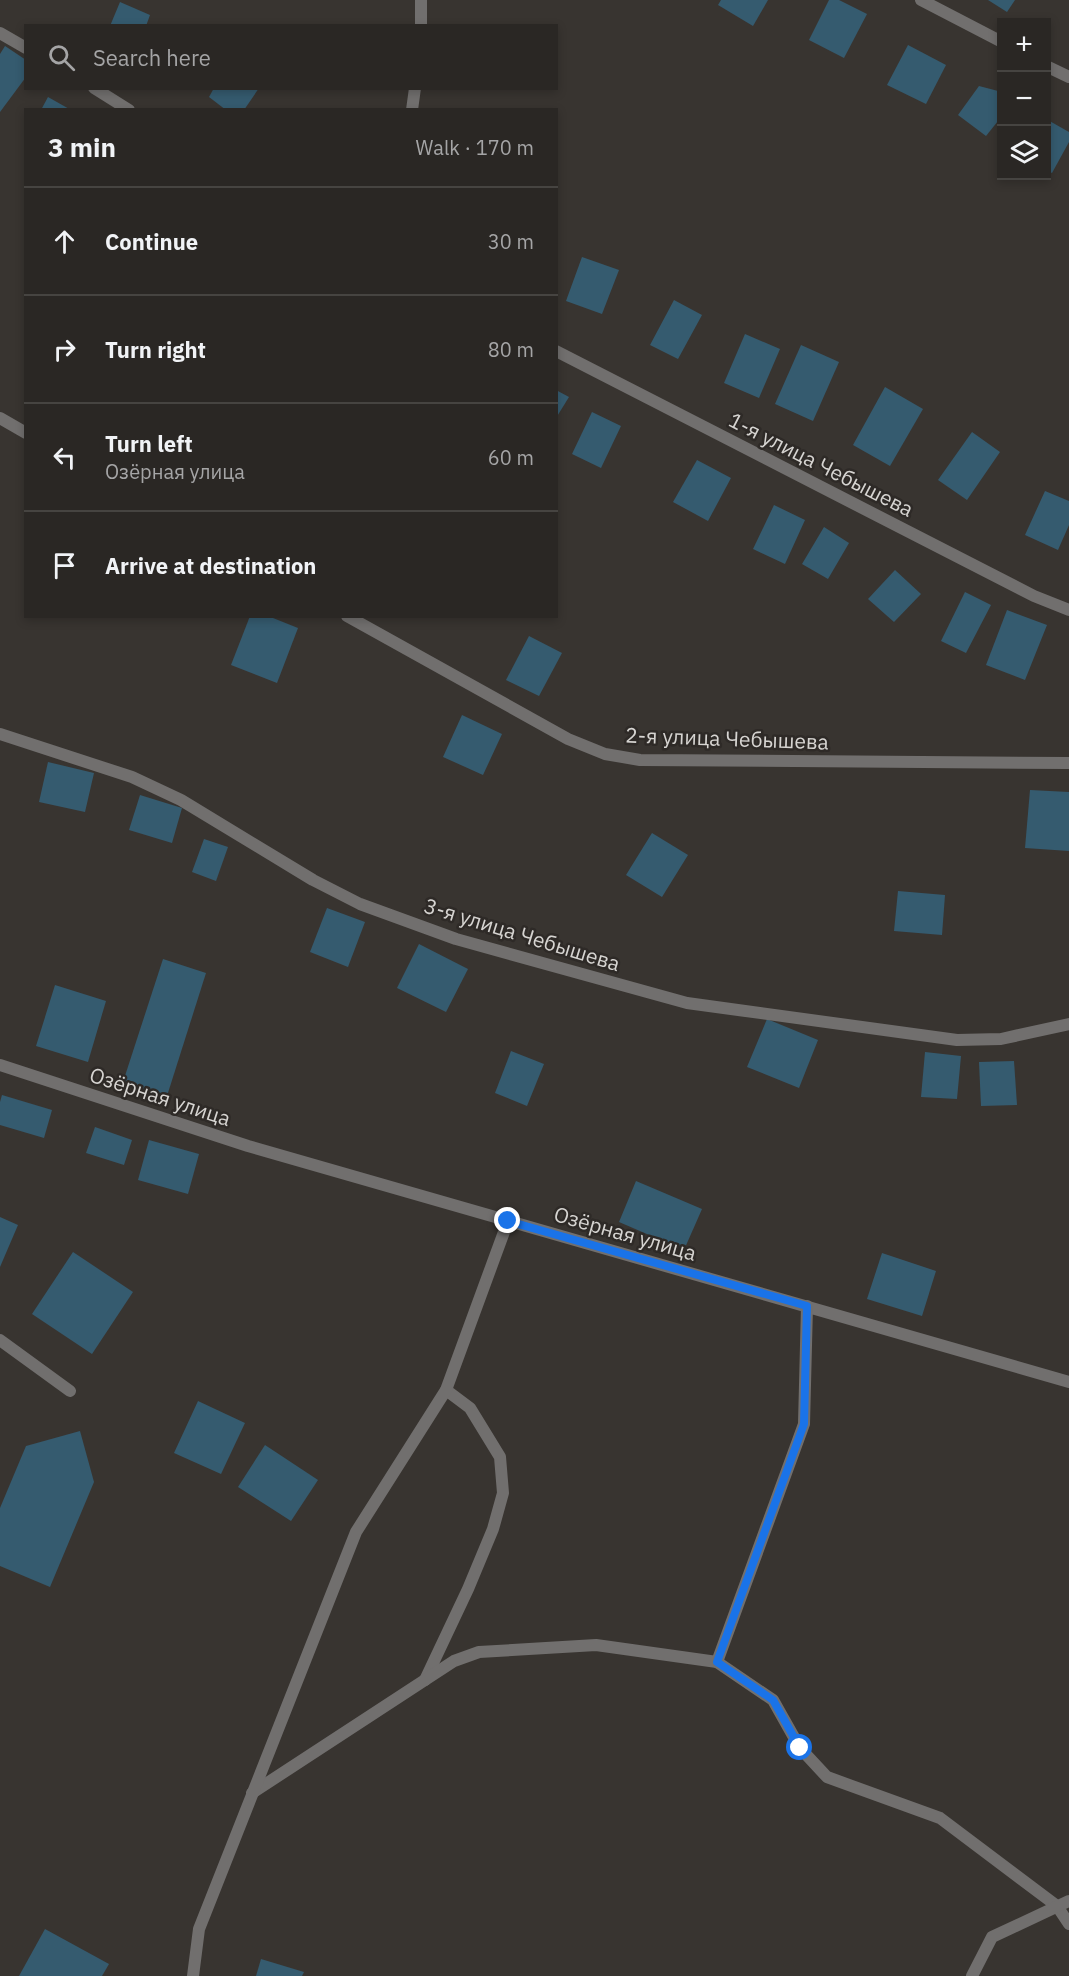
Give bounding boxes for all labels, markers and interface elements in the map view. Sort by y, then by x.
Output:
map controls [997,18,1051,180]
button: + [997,18,1051,72]
search box [24,24,558,90]
icon: search [45,41,78,74]
text: Search here [93,43,211,72]
button: − [997,72,1051,126]
button: layers [997,126,1051,180]
text: 3 min [48,130,116,164]
text: Walk · 170 m [416,134,534,161]
icon: ahead [48,225,81,258]
text: Continue [105,227,198,256]
text: 30 m [488,228,534,255]
icon: right [48,333,81,366]
text: Turn right [105,335,206,364]
text: 80 m [488,336,534,363]
street label: 1-я улица Чебышева [724,405,919,523]
text: Turn left [105,429,193,458]
icon: left [48,441,81,474]
text: 60 m [488,444,534,471]
text: Озёрная улица [105,458,245,485]
icon: arrive [48,549,81,582]
text: Arrive at destination [105,551,316,580]
street label: 2-я улица Чебышева [625,720,829,756]
street label: 3-я улица Чебышева [421,891,624,977]
street label: Озёрная улица [86,1060,235,1132]
street label: Озёрная улица [551,1199,700,1267]
route end [494,1207,520,1233]
route start [786,1734,812,1760]

